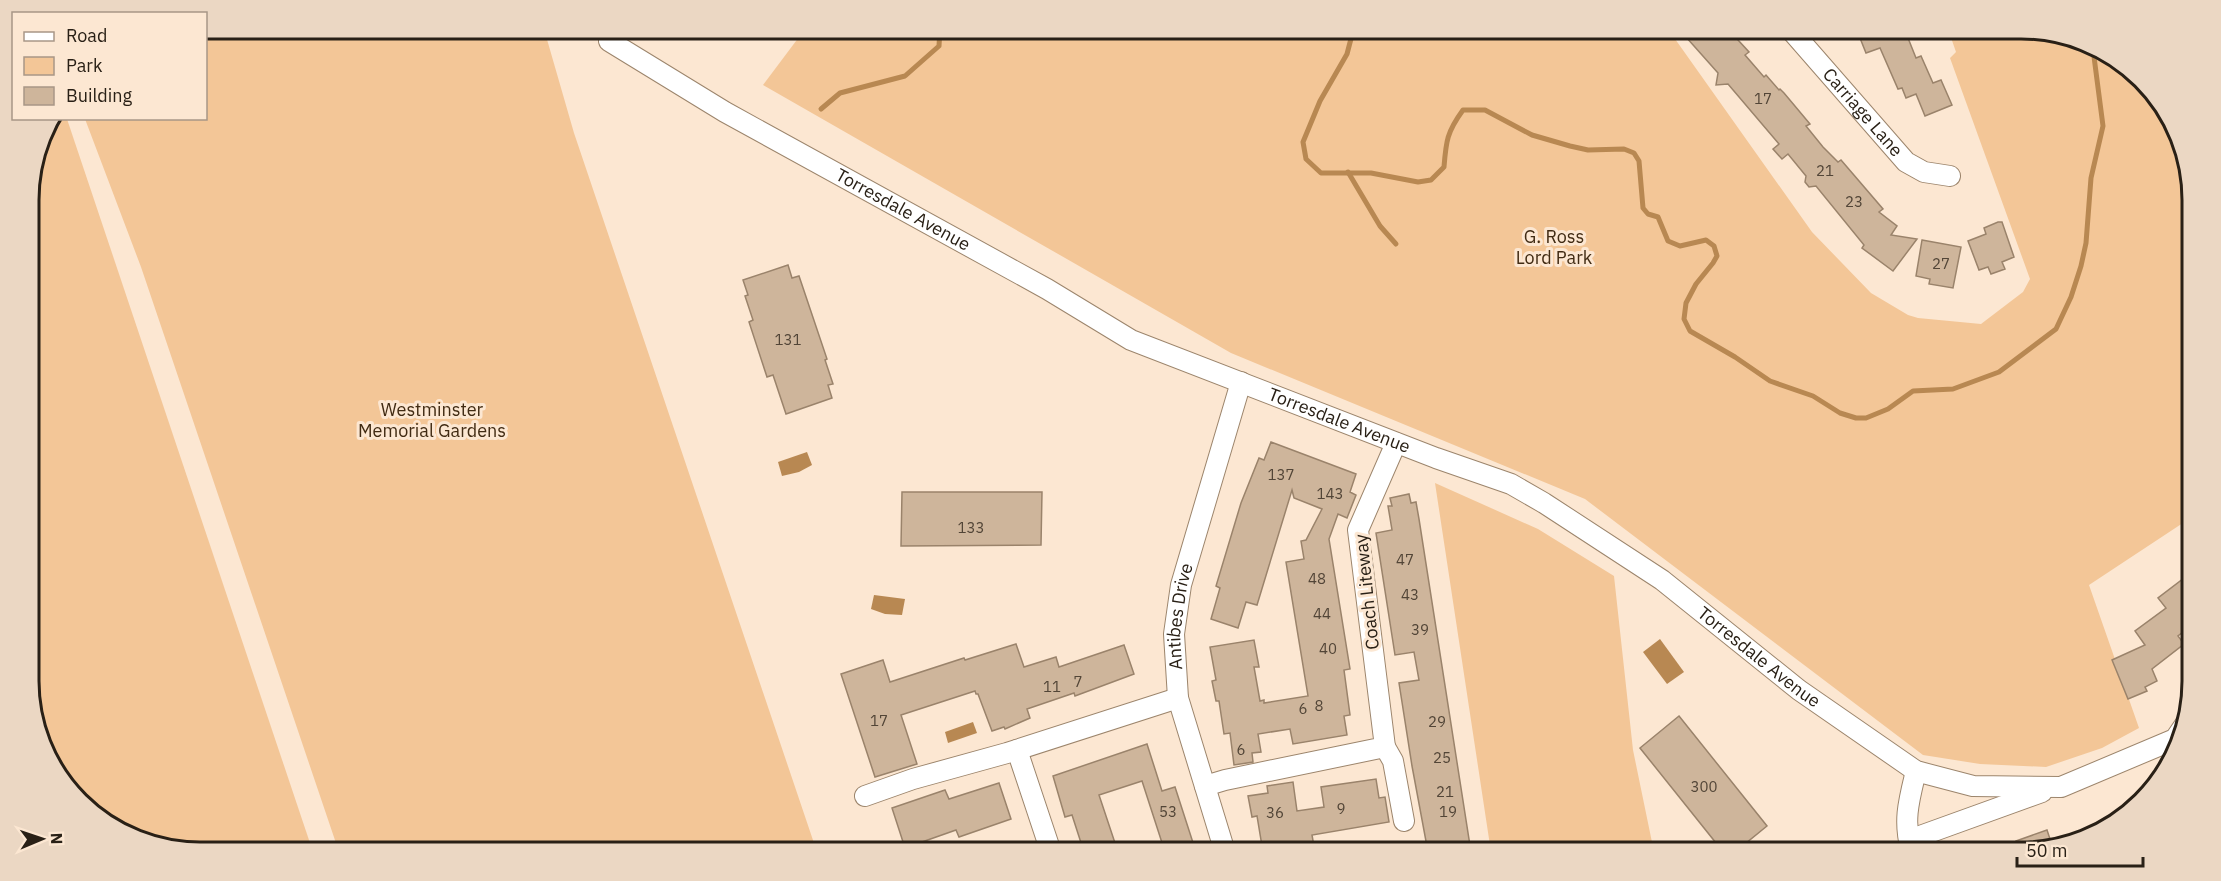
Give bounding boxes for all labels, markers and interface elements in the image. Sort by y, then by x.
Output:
legend [12,12,207,120]
text: Road [66,24,107,47]
text: Park [66,54,103,77]
street label: Carriage Lane [1818,63,1908,161]
text: Building [66,84,133,107]
house number: 17 [1754,89,1772,108]
house number: 21 [1816,161,1834,180]
street label: Torresdale Avenue [832,163,975,256]
house number: 23 [1845,192,1863,211]
park label: G. Ross Lord Park [1516,225,1593,269]
house number: 27 [1932,254,1950,273]
house number: 131 [774,330,802,349]
street label: Torresdale Avenue [1265,382,1414,458]
park label: Westminster Memorial Gardens [358,398,506,442]
house number: 137 [1267,465,1295,484]
house number: 143 [1316,484,1344,503]
house number: 133 [957,518,985,537]
street label: Coach Liteway [1349,533,1384,651]
house number: 47 [1396,550,1414,569]
street label: Antibes Drive [1162,560,1198,671]
house number: 48 [1308,569,1326,588]
house number: 43 [1401,585,1419,604]
street label: Torresdale Avenue [1693,601,1825,712]
house number: 44 [1313,604,1331,623]
house number: 39 [1411,620,1429,639]
house number: 40 [1319,639,1337,658]
house number: 7 [1073,672,1083,691]
house number: 11 [1043,677,1061,696]
house number: 8 [1314,696,1324,715]
house number: 6 [1298,699,1308,718]
house number: 17 [870,711,888,730]
house number: 29 [1428,712,1446,731]
house number: 6 [1236,740,1246,759]
house number: 25 [1433,748,1451,767]
house number: 300 [1690,777,1718,796]
house number: 21 [1436,782,1454,801]
house number: 9 [1336,799,1346,818]
house number: 53 [1159,802,1177,821]
house number: 19 [1439,802,1457,821]
house number: 36 [1266,803,1284,822]
north arrow [12,809,72,869]
scale bar [2017,830,2143,868]
text: N [47,832,67,845]
text: 50 m [2026,839,2068,862]

